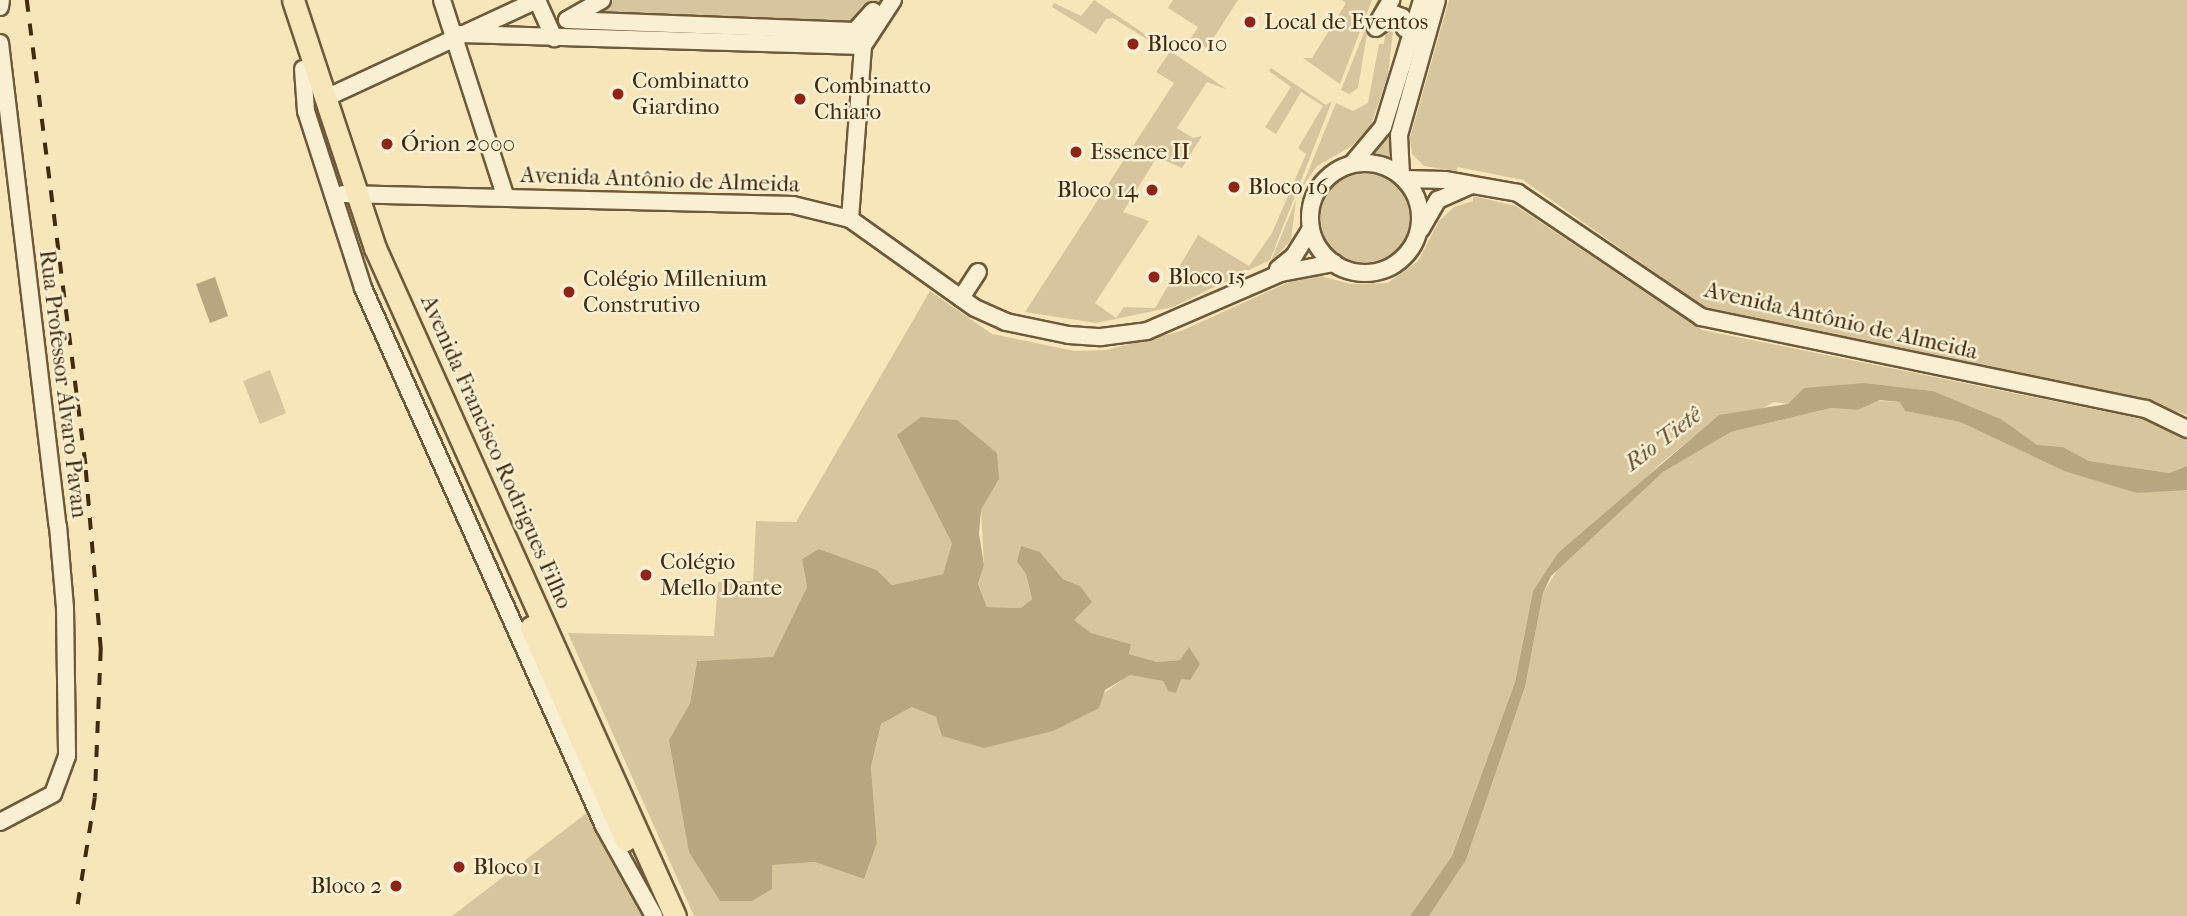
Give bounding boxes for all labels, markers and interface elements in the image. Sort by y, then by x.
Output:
place label: Local de Eventos [1264,8,1428,36]
marker: Local de Eventos [1242,14,1258,30]
place label: Bloco 10 [1147,30,1227,58]
marker: Bloco 10 [1125,36,1141,52]
place label: Combinatto Giardino [632,67,749,121]
place label: Combinatto Chiaro [814,72,931,126]
marker: Combinatto Giardino [610,86,626,102]
marker: Combinatto Chiaro [792,91,808,107]
place label: Órion 2000 [401,130,515,158]
marker: Órion 2000 [379,136,395,152]
place label: Essence II [1090,138,1190,166]
marker: Essence II [1068,144,1084,160]
street label: Avenida Antônio de Almeida [520,161,800,199]
place label: Bloco 16 [1248,173,1328,201]
place label: Bloco 14 [1057,176,1138,204]
marker: Bloco 16 [1226,179,1242,195]
marker: Bloco 14 [1144,182,1160,198]
street label: Rua Professor Álvaro Pavan [33,248,93,520]
place label: Bloco 15 [1168,263,1246,291]
place label: Colégio Millenium Construtivo [583,265,767,319]
marker: Bloco 15 [1146,269,1162,285]
street label: Avenida Antônio de Almeida [1702,276,1980,366]
marker: Colégio Millenium Construtivo [561,284,577,300]
street label: Avenida Francisco Rodrigues Filho [414,291,578,613]
water label: Rio Tietê [1619,401,1707,477]
place label: Colégio Mello Dante [660,548,782,602]
marker: Colégio Mello Dante [638,567,654,583]
place label: Bloco 1 [473,853,541,881]
marker: Bloco 1 [451,859,467,875]
place label: Bloco 2 [311,872,382,900]
marker: Bloco 2 [388,878,404,894]

